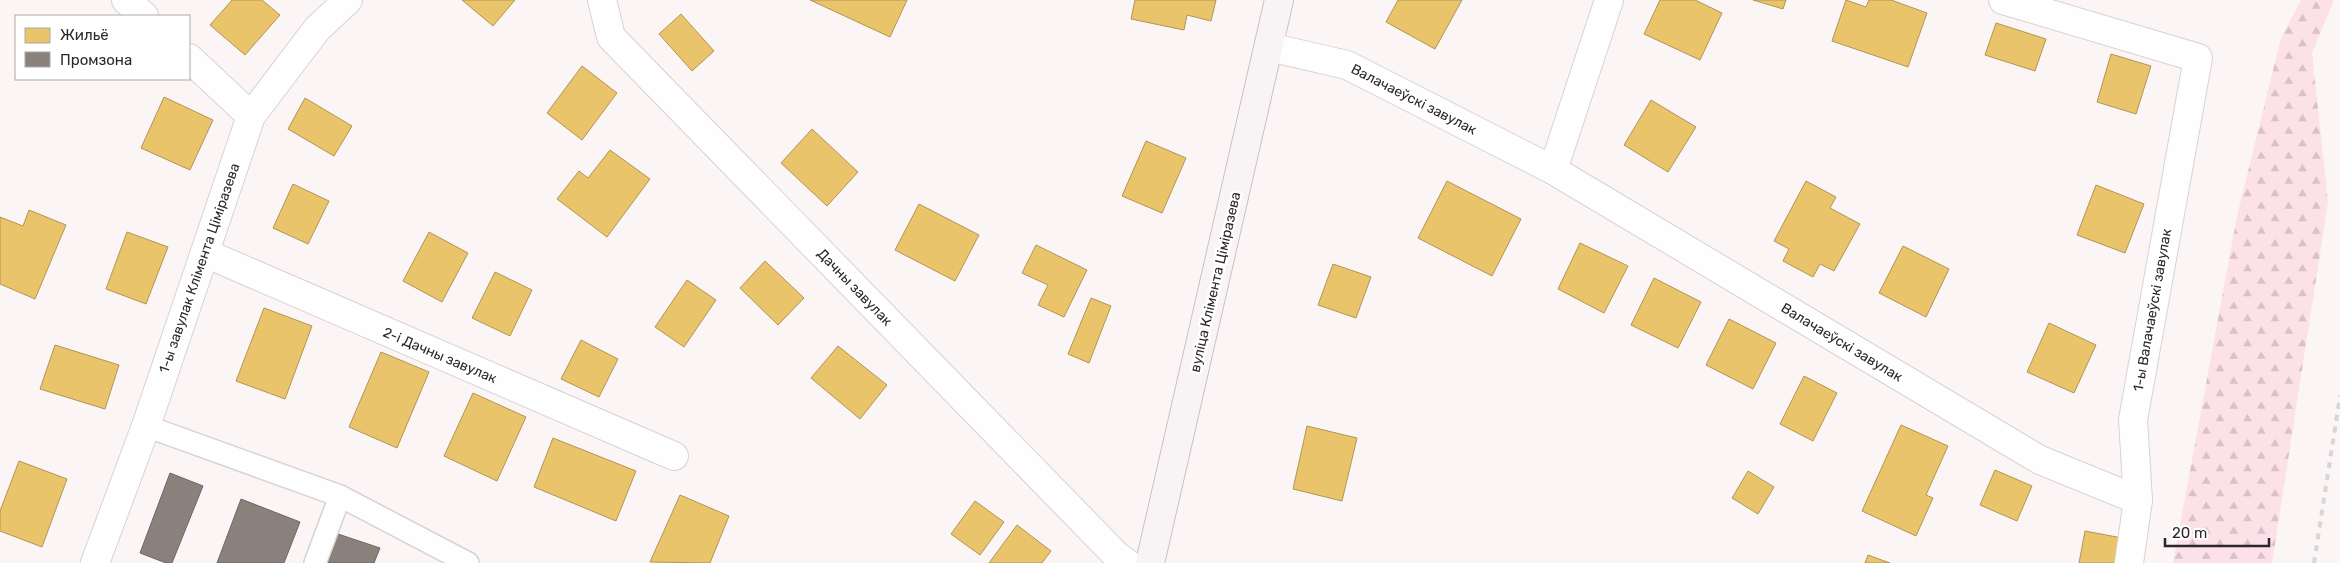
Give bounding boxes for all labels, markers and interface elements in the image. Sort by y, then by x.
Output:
legend [15,15,190,80]
text: Жильё [60,26,109,44]
text: Промзона [60,51,132,69]
street label: Валачаеўскі завулак [1348,60,1480,139]
street label: 1-ы завулак Клімента Ціміразева [155,161,243,375]
street label: вуліца Клімента Ціміразева [1186,190,1245,374]
street label: 1-ы Валачаеўскі завулак [2130,227,2175,393]
street label: Дачны завулак [814,245,896,330]
street label: Валачаеўскі завулак [1778,299,1906,386]
street label: 2-і Дачны завулак [380,324,500,387]
scale bar [2165,516,2269,548]
text: 20 m [2172,524,2207,542]

